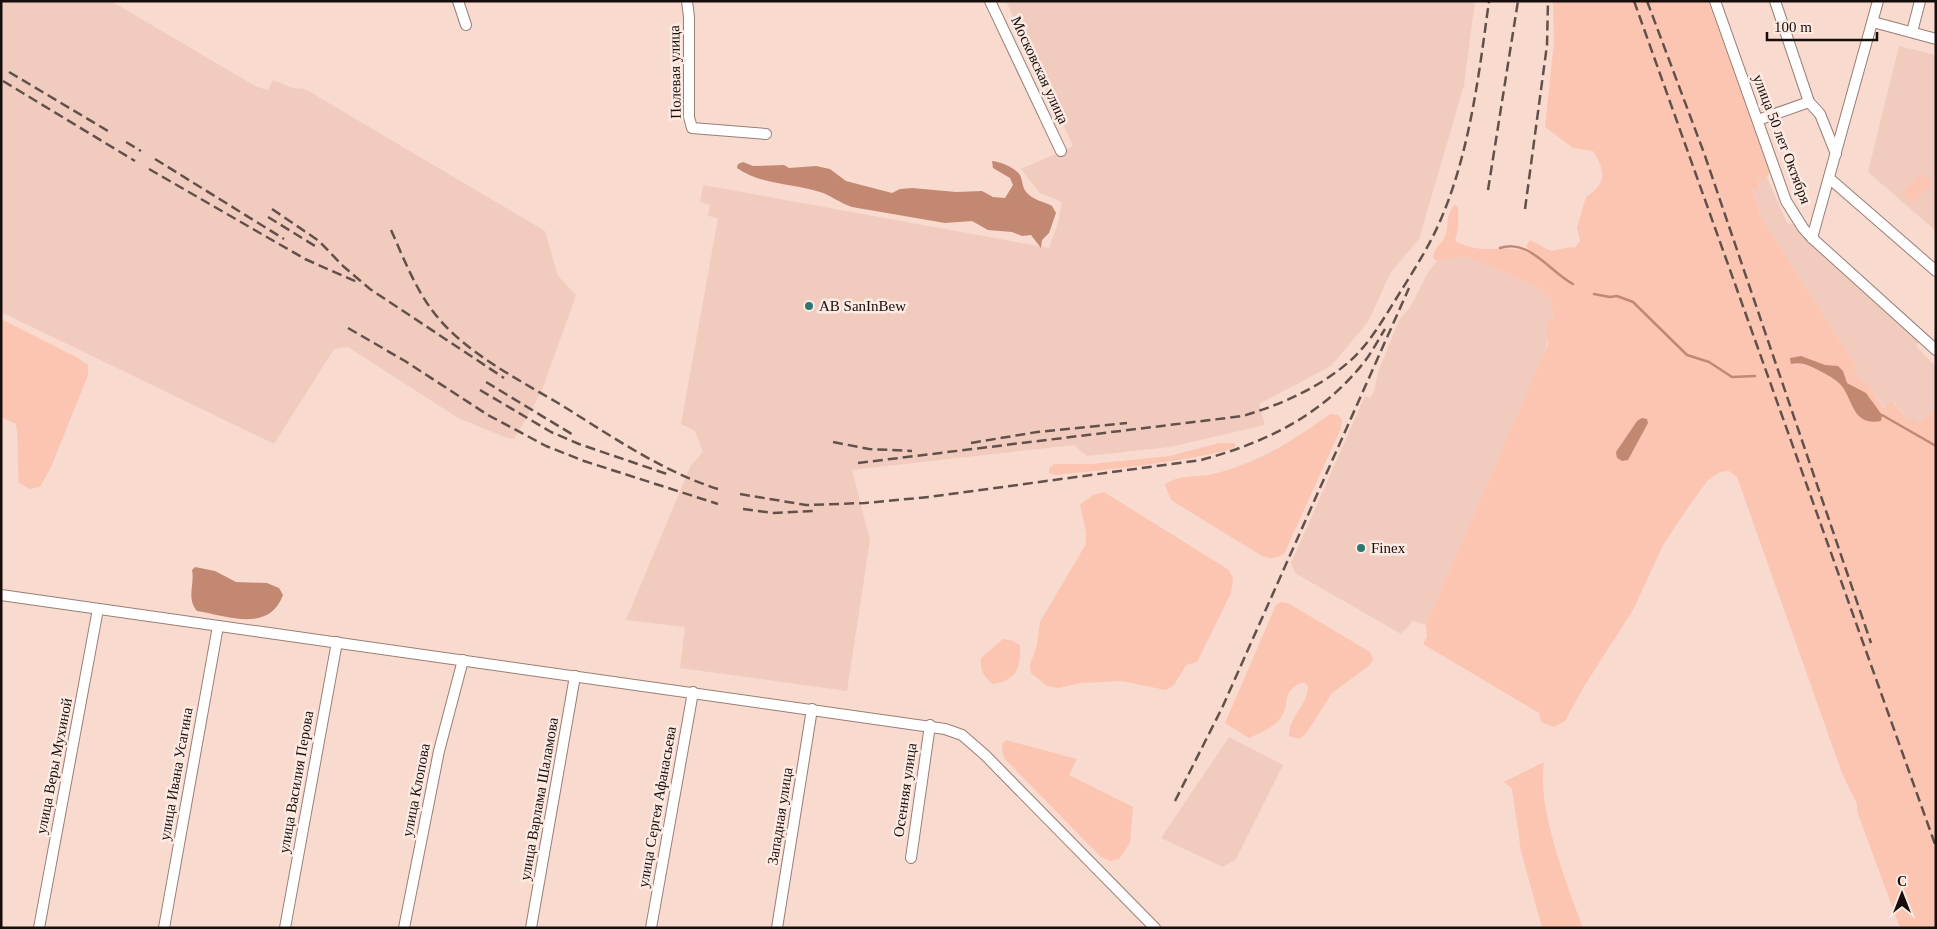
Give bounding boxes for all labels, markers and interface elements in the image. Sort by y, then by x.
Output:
scale bar [1767,10,1877,42]
street label: Московская улица [1008,14,1072,127]
text: 100 m [1774,19,1812,35]
street label: Полевая улица [666,25,684,119]
street label: улица 50 лет Октября [1750,72,1814,206]
place label: AB SanInBew [819,298,906,314]
marker: AB SanInBew [803,300,815,312]
place label: Finex [1371,540,1406,556]
marker: Finex [1355,542,1367,554]
street label: улица Веры Мухиной [33,697,75,835]
street label: улица Ивана Усагина [156,706,196,842]
street label: улица Василия Перова [276,709,316,854]
street label: улица Варлама Шаламова [517,716,561,882]
street label: улица Сергея Афанасьева [635,725,679,889]
street label: улица Клопова [399,742,433,838]
street label: Осенняя улица [890,742,920,838]
street label: Западная улица [764,766,796,866]
north arrow [1877,869,1927,919]
text: С [1897,874,1907,889]

